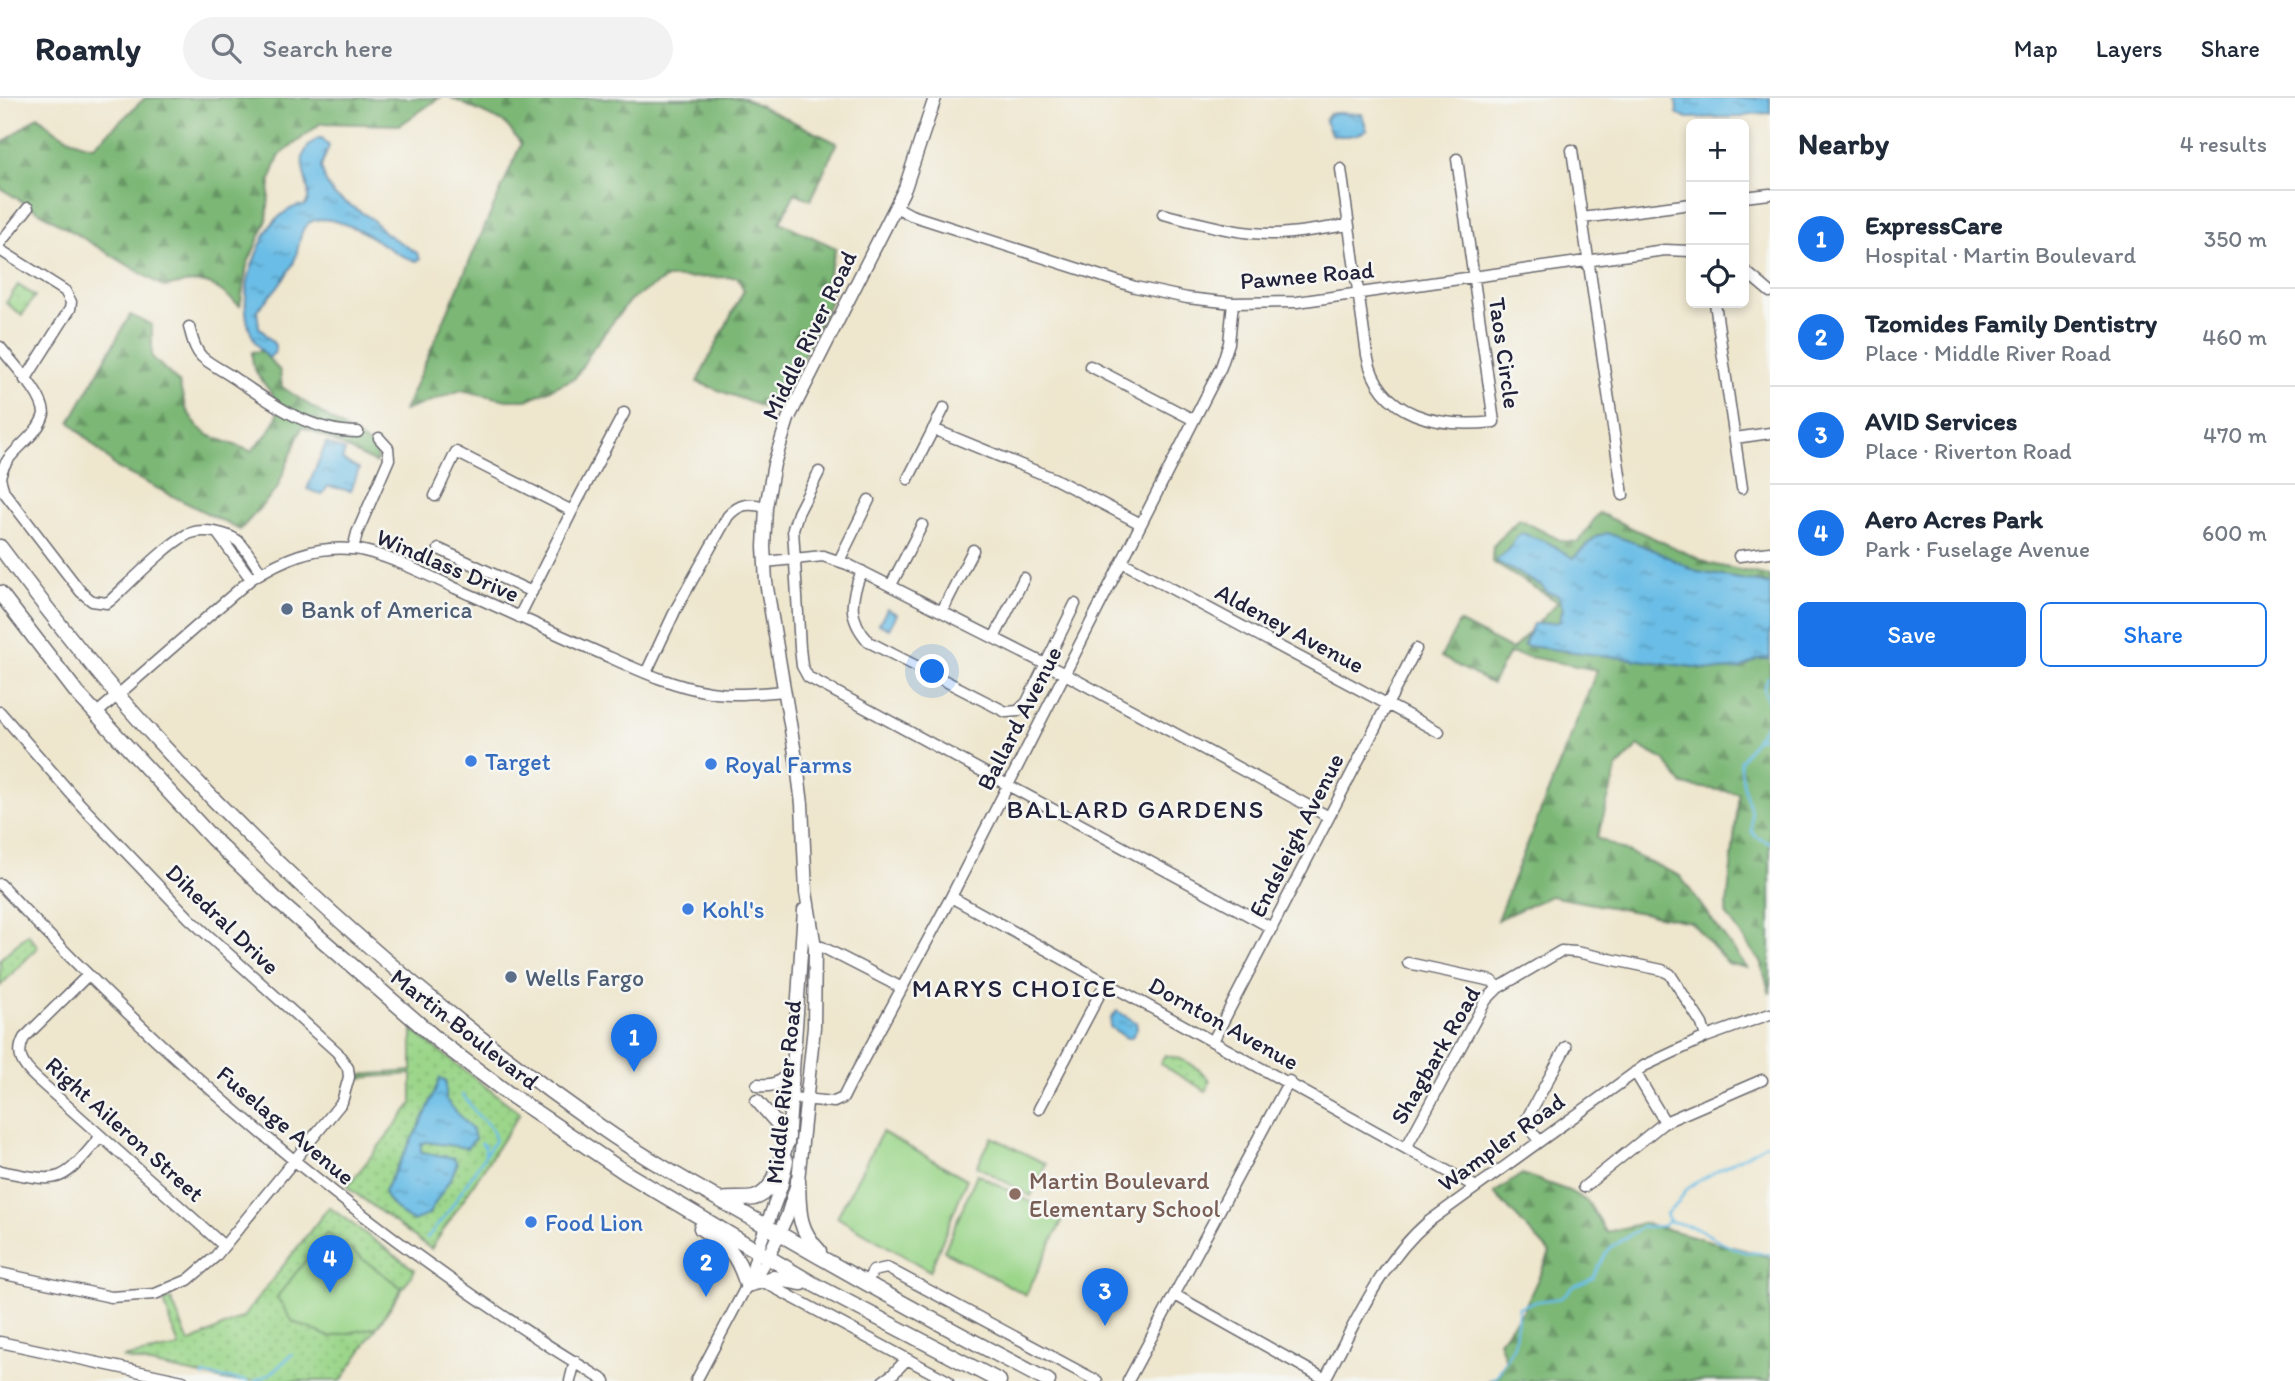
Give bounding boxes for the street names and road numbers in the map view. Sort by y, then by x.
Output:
street label: Middle River Road [755,246,863,424]
street label: Pawnee Road [1239,255,1375,295]
street label: Taos Circle [1483,296,1527,410]
street label: Windlass Drive [372,522,524,608]
street label: Aldeney Avenue [1211,577,1369,679]
street label: Ballard Avenue [970,641,1068,795]
street label: Endsleigh Avenue [1242,748,1350,922]
street label: Dihedral Drive [160,858,286,980]
street label: Martin Boulevard [385,962,545,1096]
street label: Dornton Avenue [1144,970,1304,1076]
street label: Shagbark Road [1384,981,1486,1129]
street label: Middle River Road [759,999,807,1185]
street label: Right Aileron Street [40,1050,210,1208]
street label: Fuselage Avenue [211,1059,361,1191]
street label: Wampler Road [1432,1086,1570,1198]

